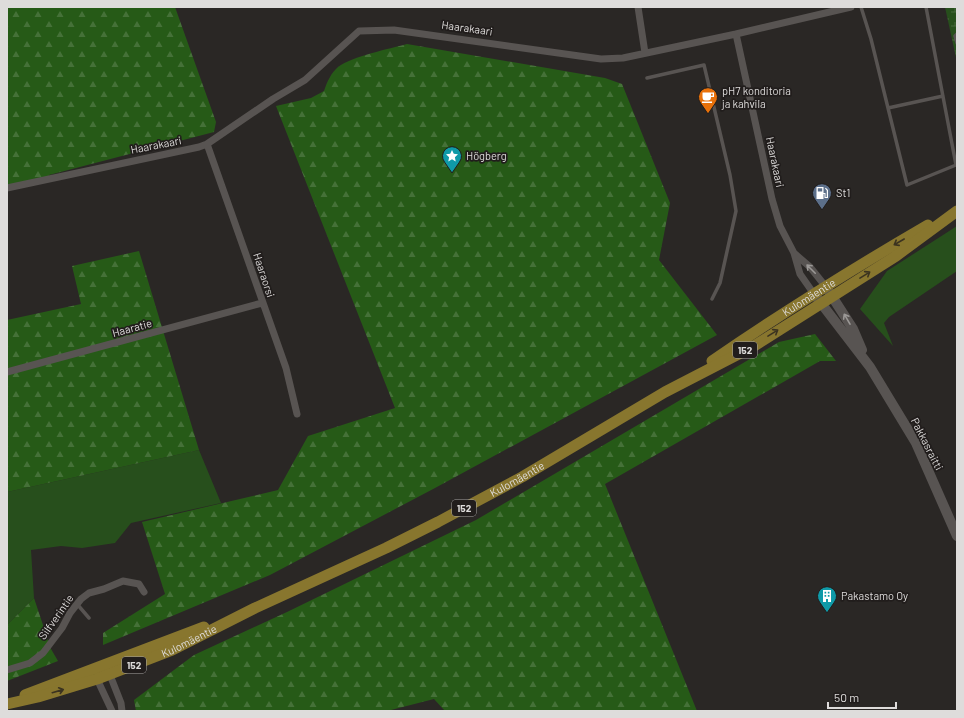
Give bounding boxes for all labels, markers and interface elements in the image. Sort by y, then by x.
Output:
street label: Haarakaari [441,17,494,38]
place label: pH7 konditoria ja kahvila [721,84,791,110]
cafe icon: pH7 konditoria ja kahvila [697,86,719,114]
street label: Haarakaari [129,133,183,156]
street label: Haarakaari [764,135,787,189]
place icon: Högberg [441,145,463,173]
place label: Högberg [466,149,507,162]
fuel station icon: St1 [811,182,833,210]
place label: St1 [836,186,850,199]
one-way arrow [893,238,905,246]
street label: Haaraorsi [251,251,278,299]
one-way arrow [806,264,816,274]
one-way arrow [859,271,871,279]
street label: Kulomäentie [780,275,838,319]
one-way arrow [842,313,850,325]
street label: Haaratie [111,316,153,339]
one-way arrow [767,329,779,337]
road number: 152 [733,342,757,358]
street label: Pakkasraitti [909,415,946,472]
street label: Kulomäentie [487,458,546,499]
road number: 152 [452,500,476,516]
building icon: Pakastamo Oy [816,585,838,613]
place label: Pakastamo Oy [841,589,908,602]
street label: Silfverintie [35,592,76,642]
street label: Kulomäentie [159,621,219,660]
road number: 152 [122,657,146,673]
scale bar [828,684,896,710]
one-way arrow [52,687,65,694]
text: 50 m [834,690,859,704]

